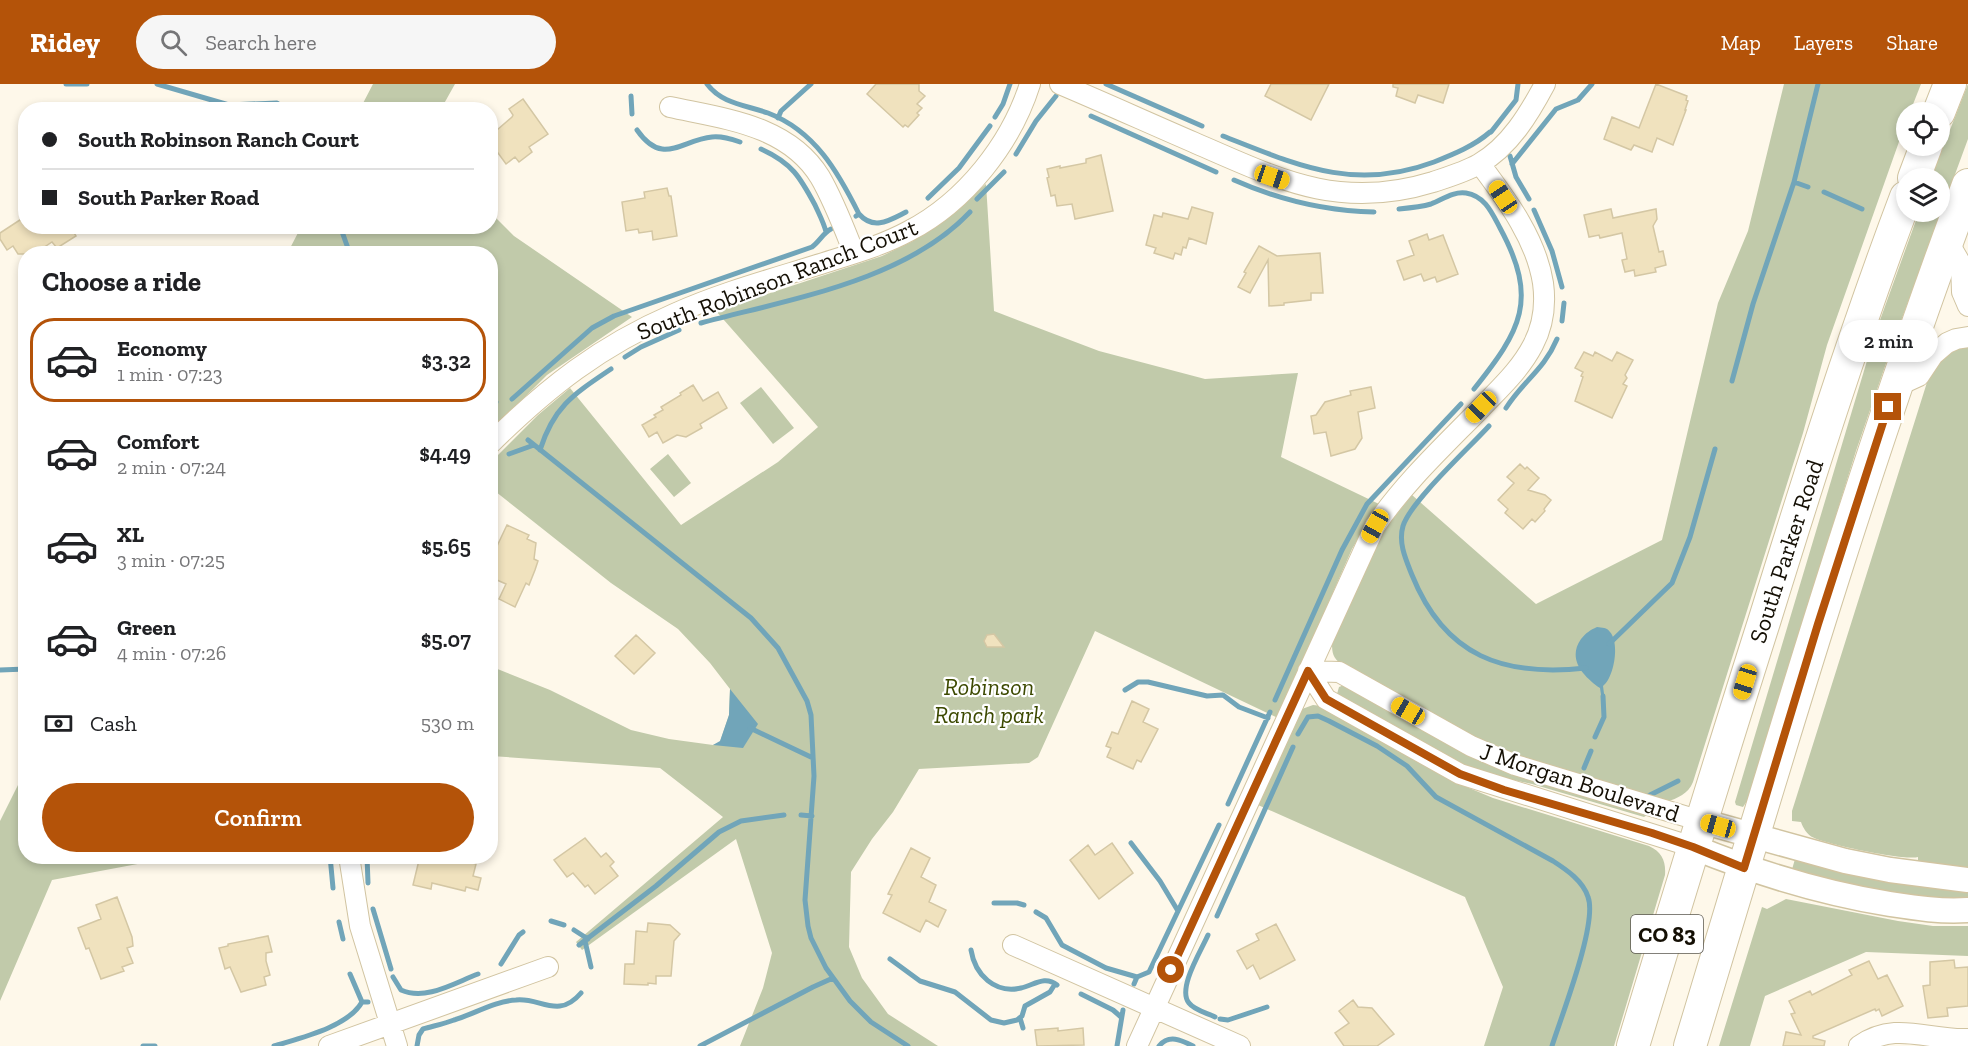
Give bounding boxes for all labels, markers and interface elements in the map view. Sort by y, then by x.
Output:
search box [136,15,556,69]
text: Ridey [30,26,100,59]
icon: search [157,26,190,59]
text: Search here [205,29,317,56]
text: Map [1721,30,1761,55]
text: Layers [1794,30,1853,55]
text: Share [1886,30,1938,55]
map controls [1896,102,1950,222]
button: locate [1896,102,1950,156]
text: South Robinson Ranch Court [78,126,359,153]
car [1252,163,1292,191]
button: layers [1896,168,1950,222]
car [1485,177,1521,217]
text: South Parker Road [78,184,259,211]
street label: South Robinson Ranch Court [633,212,922,346]
text: Choose a ride [42,266,201,298]
callout: 2 min [1838,320,1938,362]
text: 2 min [1864,329,1913,353]
icon: car [45,333,99,387]
text: Economy [117,335,207,362]
text: $3.32 [421,347,471,374]
text: 1 min · 07:23 [117,362,223,386]
car [1462,388,1500,426]
route end [1874,393,1901,420]
icon: car [45,426,99,480]
text: Comfort [117,428,199,455]
text: $4.49 [419,440,471,467]
text: 2 min · 07:24 [117,455,226,479]
street label: South Parker Road [1743,456,1829,646]
car [1358,506,1392,546]
icon: car [45,519,99,573]
text: XL [117,521,144,548]
text: $5.65 [421,533,471,560]
text: 3 min · 07:25 [117,548,225,572]
icon: car [45,612,99,666]
text: Green [117,614,176,641]
text: $5.07 [421,626,471,653]
text: 4 min · 07:26 [117,641,226,665]
car [1731,662,1759,702]
park label: Robinson Ranch park [934,672,1044,729]
car [1388,694,1428,728]
icon: cash [42,707,75,740]
text: Cash [90,710,137,737]
text: 530 m [421,711,474,735]
street label: J Morgan Boulevard [1477,736,1683,828]
button: Confirm [42,783,474,852]
car [1698,812,1738,840]
road number: CO 83 [1631,915,1703,953]
route start [1157,956,1184,983]

